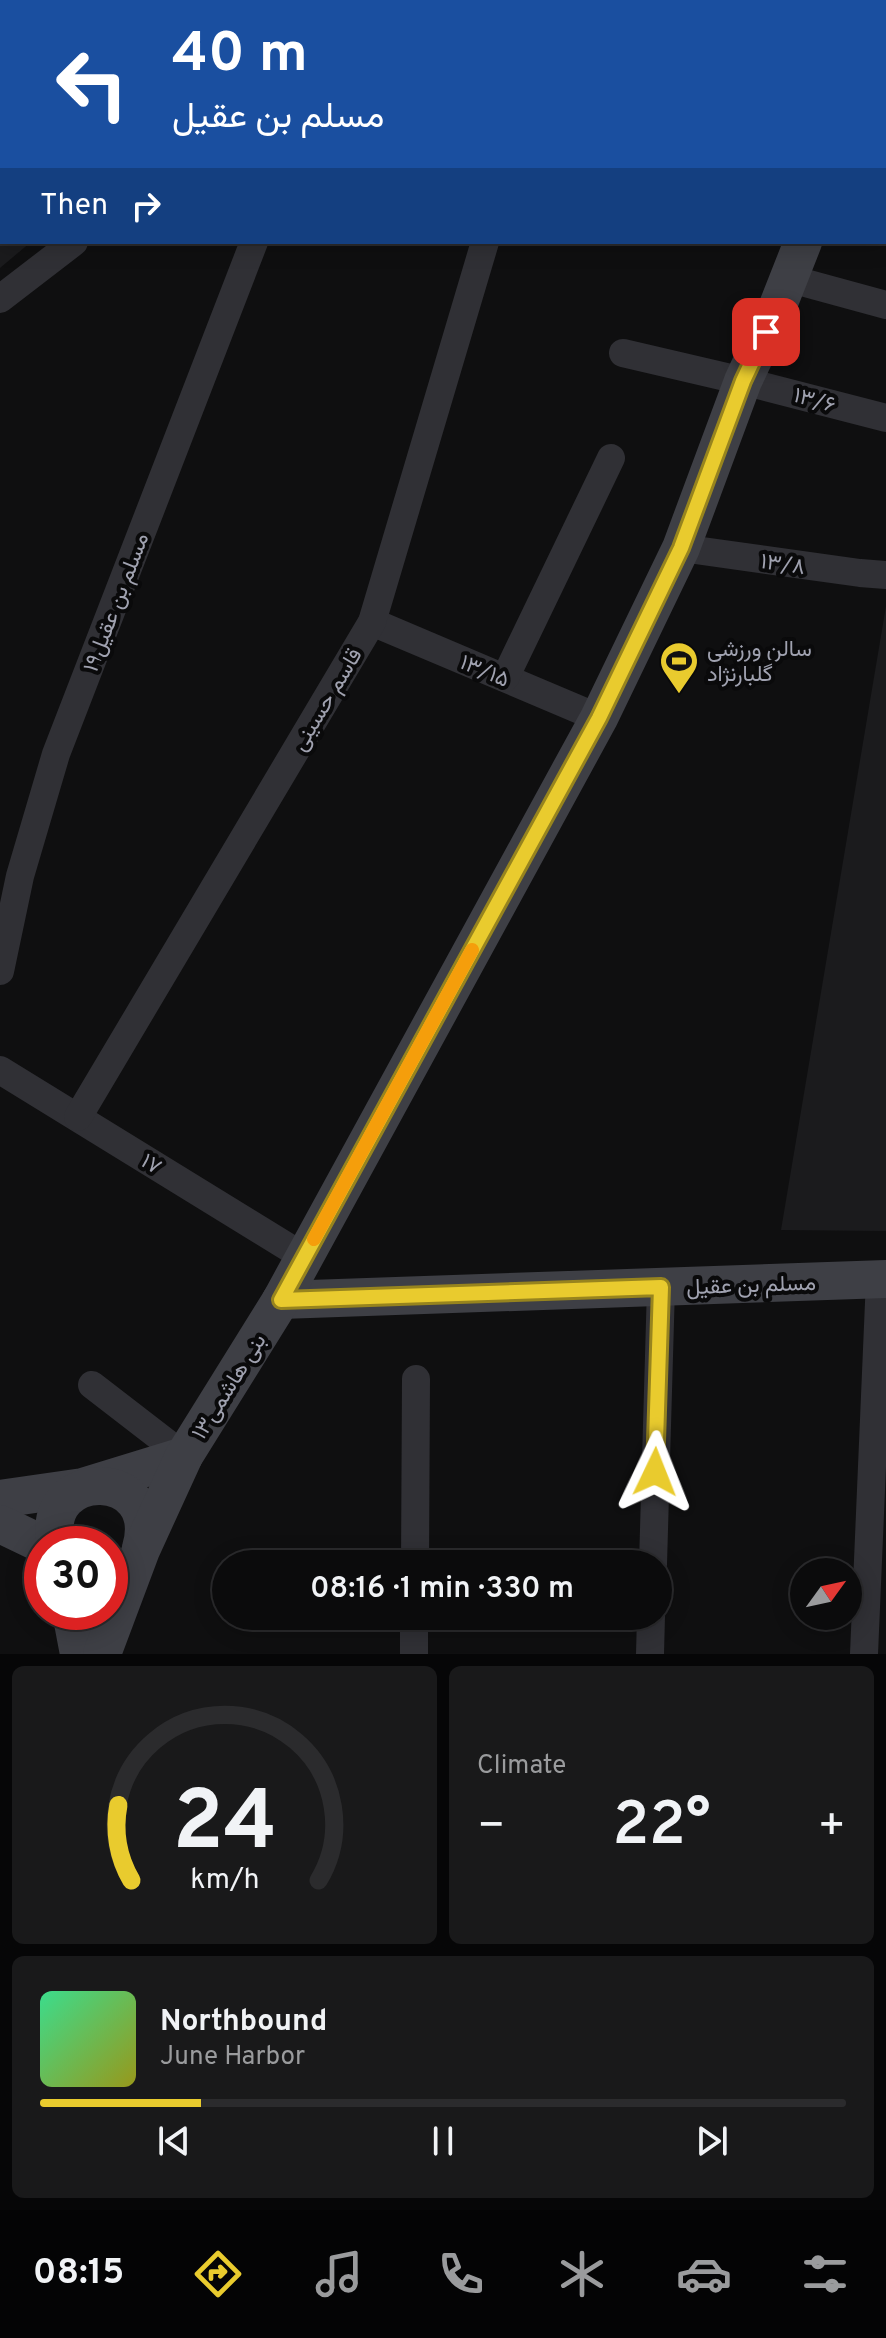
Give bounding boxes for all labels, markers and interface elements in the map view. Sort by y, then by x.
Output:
text: 40 m [172,21,308,91]
icon: left [40,32,144,136]
text: مسلم بن عقیل [172,95,384,141]
icon: right [124,184,168,228]
text: Then [40,188,108,225]
pin [732,298,800,366]
icon: arrive [744,310,788,354]
street label: ۱۳/۶ [790,383,838,420]
street label: مسلم بن عقیل۱۹ [78,530,156,676]
street label: ۱۳/۸ [759,549,807,582]
place label: سالن ورزشی گلبارنژاد [707,637,812,689]
sports icon: سالن ورزشی گلبارنژاد [658,640,700,695]
street label: قاسم حسینی [287,644,369,757]
street label: ۱۳/۱۵ [455,650,513,695]
street label: ۱۷ [135,1149,166,1182]
street label: مسلم بن عقیل [686,1271,816,1302]
street label: بنی هاشمی۱۳ [187,1329,273,1445]
position arrow [613,1430,697,1514]
speed limit sign: 30 [24,1526,128,1630]
north arrow [790,1558,862,1630]
map controls [790,1558,862,1630]
text: 08:16 · 1 min · 330 m [310,1571,574,1608]
text: Climate [477,1750,566,1783]
text: 24 [172,1774,277,1879]
text: 22° [612,1790,711,1866]
text: − [477,1800,505,1856]
text: + [818,1800,846,1856]
text: km/h [190,1863,259,1899]
text: Northbound [160,2004,327,2041]
text: June Harbor [160,2041,305,2074]
icon: previous [152,2119,196,2163]
icon: pause [421,2119,465,2163]
icon: next [690,2119,734,2163]
icon: directions [190,2246,246,2302]
icon: music [311,2246,367,2302]
icon: phone [433,2246,489,2302]
icon: climate [554,2246,610,2302]
icon: car [676,2246,732,2302]
icon: filters [797,2246,853,2302]
text: 08:15 [33,2251,124,2297]

